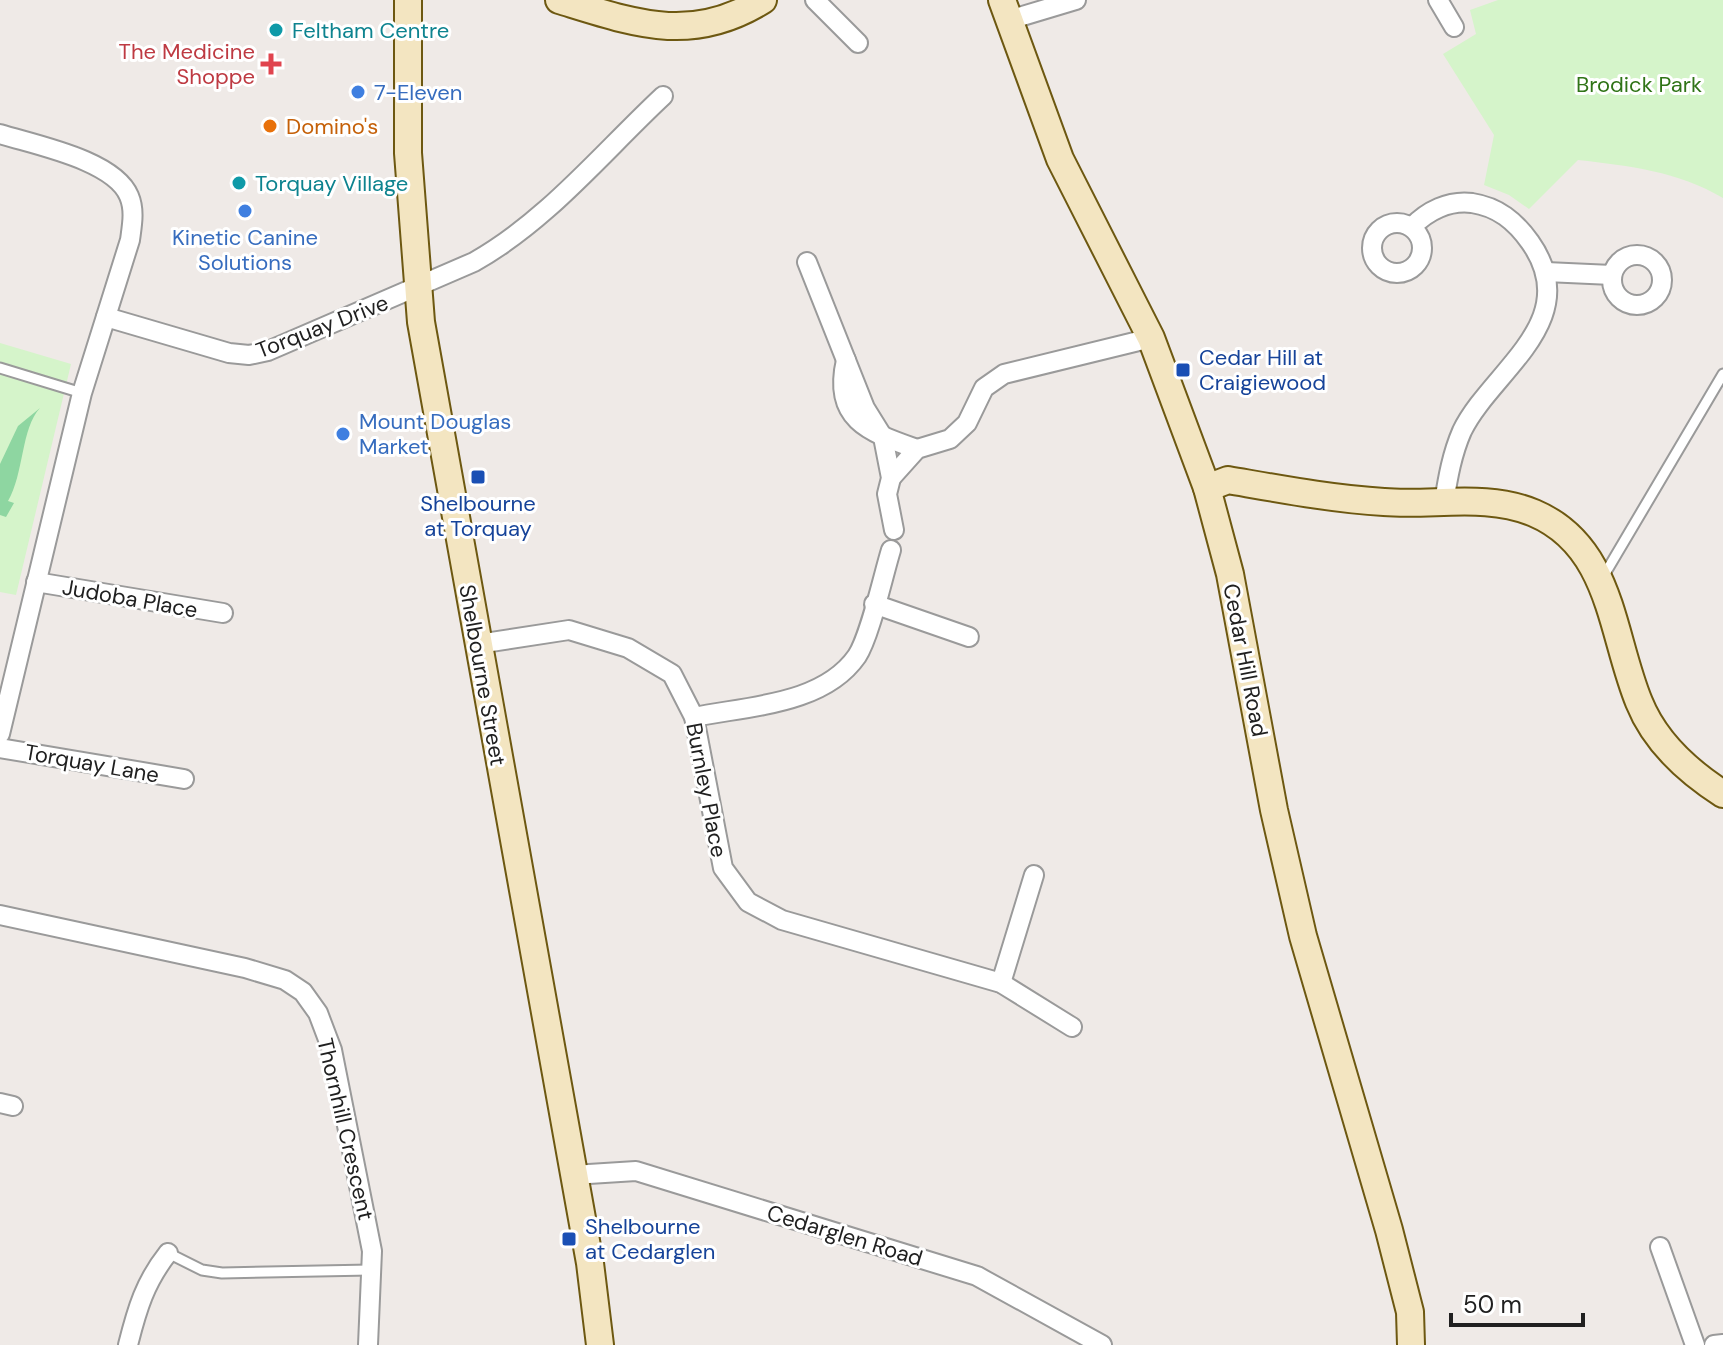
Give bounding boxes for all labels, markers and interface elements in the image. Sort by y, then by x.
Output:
place label: Feltham Centre [292,16,449,45]
marker: Feltham Centre [267,21,285,39]
place label: The Medicine Shoppe [119,37,255,91]
marker: The Medicine Shoppe [262,55,280,73]
park label: Brodick Park [1576,70,1702,99]
place label: 7-Eleven [374,78,462,107]
marker: 7-Eleven [349,83,367,101]
place label: Domino's [286,112,378,141]
marker: Domino's [261,117,279,135]
place label: Torquay Village [255,169,408,198]
marker: Torquay Village [230,174,248,192]
marker: Kinetic Canine Solutions [236,202,254,220]
place label: Kinetic Canine Solutions [172,223,318,277]
street label: Torquay Drive [252,288,392,365]
place label: Cedar Hill at Craigiewood [1199,343,1326,397]
marker: Cedar Hill at Craigiewood [1174,361,1192,379]
place label: Mount Douglas Market [359,407,511,461]
marker: Mount Douglas Market [334,425,352,443]
marker: Shelbourne at Torquay [469,468,487,486]
place label: Shelbourne at Torquay [420,489,536,543]
street label: Judoba Place [60,572,200,625]
street label: Cedar Hill Road [1216,581,1275,739]
street label: Shelbourne Street [452,582,513,768]
street label: Burnley Place [679,720,734,860]
street label: Torquay Lane [22,737,161,790]
street label: Thornhill Crescent [310,1035,381,1223]
street label: Cedarglen Road [763,1198,926,1273]
place label: Shelbourne at Cedarglen [585,1212,715,1266]
marker: Shelbourne at Cedarglen [560,1230,578,1248]
scale bar [1451,1277,1583,1327]
text: 50 m [1463,1289,1522,1320]

